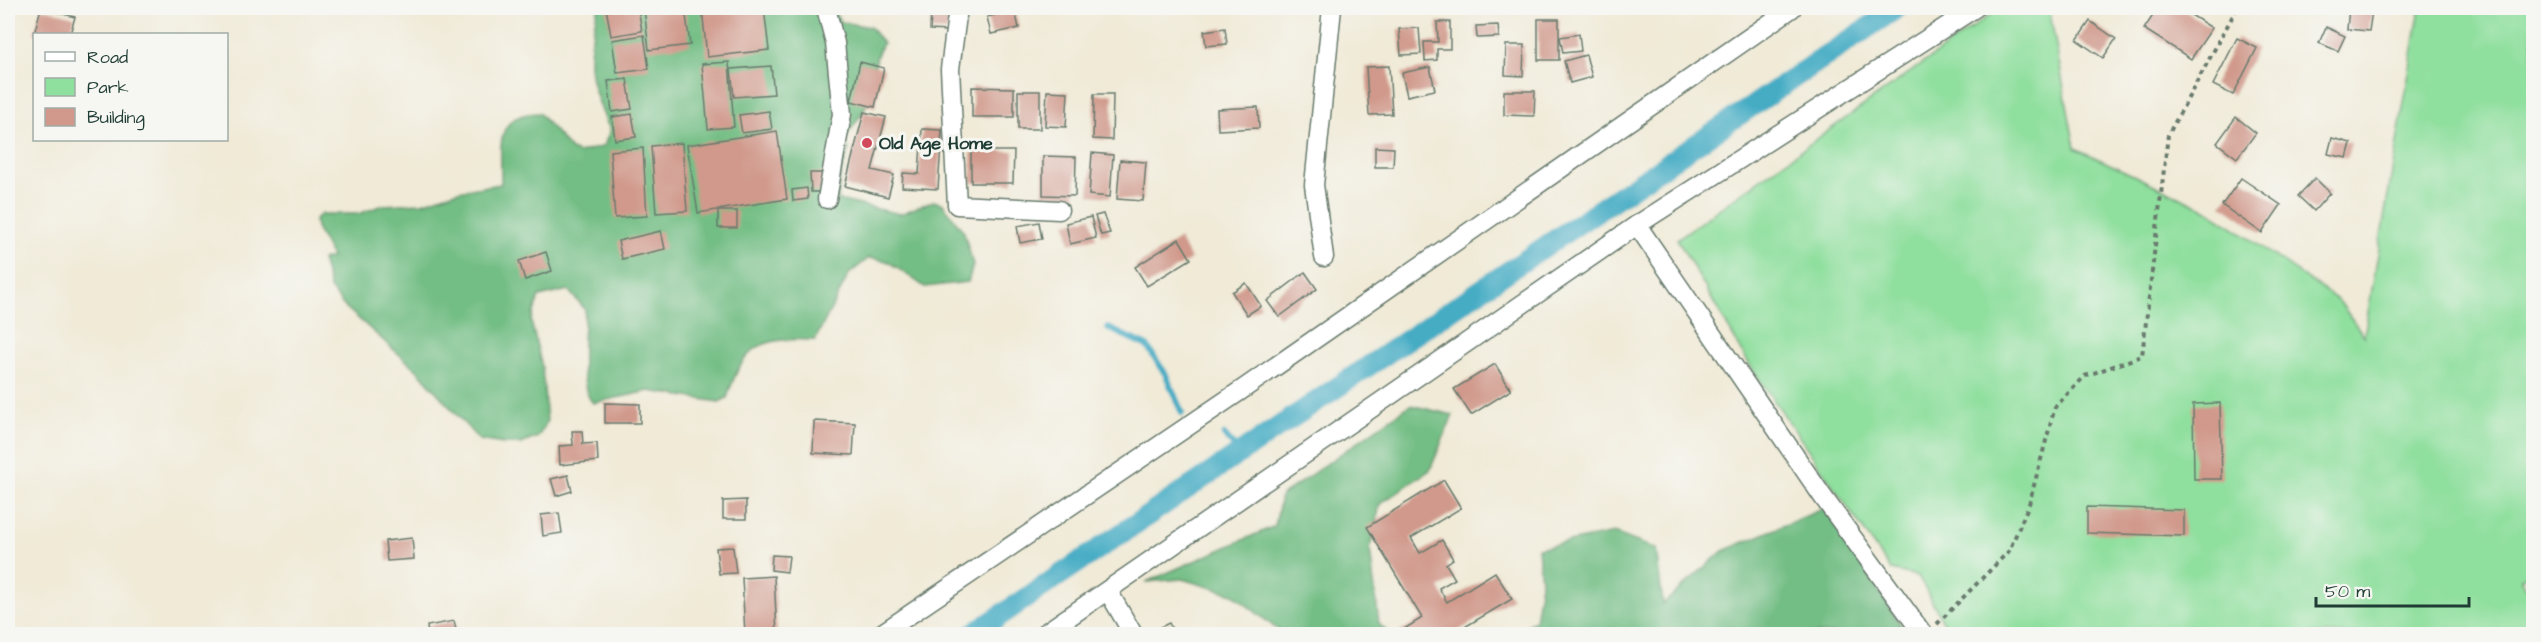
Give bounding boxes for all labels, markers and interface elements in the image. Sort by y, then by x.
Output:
legend [33,33,228,141]
text: Road [87,45,128,70]
text: Park [87,75,129,100]
text: Building [87,105,145,131]
place label: Old Age Home [879,131,993,157]
marker: Old Age Home [860,136,874,150]
scale bar [2316,570,2469,608]
text: 50 m [2325,579,2370,604]

